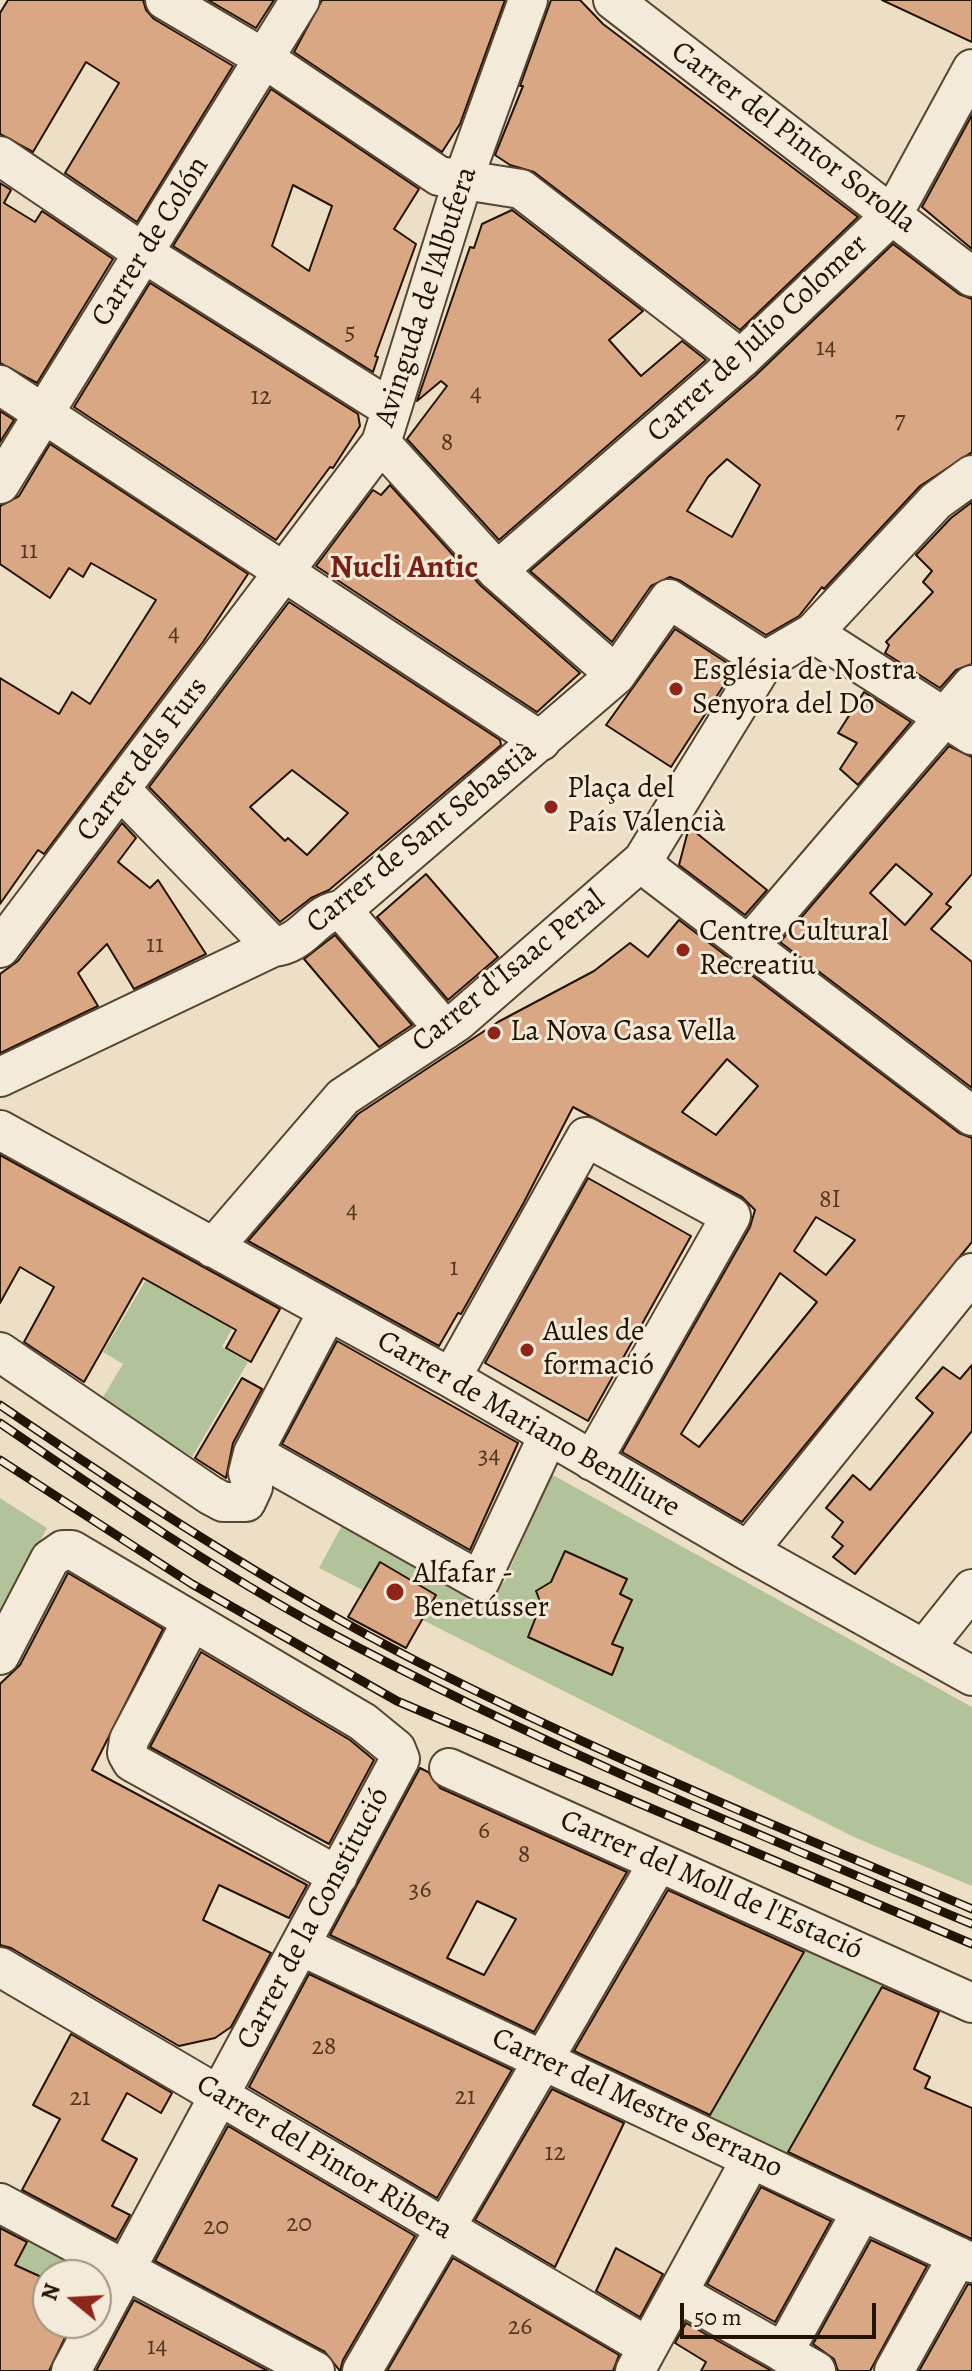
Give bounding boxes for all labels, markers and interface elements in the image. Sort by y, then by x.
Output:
street label: Carrer del Pintor Sorolla [663,34,923,242]
street label: Carrer de Colón [84,150,218,334]
street label: Avinguda de l'Albufera [368,162,486,432]
street label: Carrer de Julio Colomer [640,227,876,451]
house number: 5 [344,317,356,349]
house number: 14 [816,333,836,365]
house number: 4 [470,379,482,411]
house number: 12 [250,382,272,414]
house number: 7 [895,406,905,438]
house number: 8 [441,428,453,460]
house number: 11 [20,536,38,568]
district label: Nucli Antic [330,550,478,588]
house number: 4 [168,619,180,651]
place label: Església de Nostra Senyora del Do [692,654,917,724]
street label: Carrer dels Furs [70,671,216,849]
marker: Església de Nostra Senyora del Do [667,680,685,698]
street label: Carrer de Sant Sebastià [300,734,544,942]
place label: Plaça del País Valencià [567,772,726,842]
marker: Plaça del País Valencià [542,798,560,816]
street label: Carrer d'Isaac Peral [405,883,613,1061]
place label: Centre Cultural Recreatiu [699,915,888,986]
house number: 11 [146,930,164,962]
marker: Centre Cultural Recreatiu [674,941,692,959]
place label: La Nova Casa Vella [510,1015,736,1051]
marker: La Nova Casa Vella [485,1024,503,1042]
house number: 8I [819,1185,841,1217]
house number: 4 [346,1196,358,1228]
house number: 1 [450,1253,458,1285]
place label: Aules de formació [543,1315,654,1386]
street label: Carrer de Mariano Benlliure [370,1324,686,1526]
marker: Aules de formació [518,1341,536,1359]
house number: 34 [478,1441,500,1473]
place label: Alfafar - Benetússer [413,1557,549,1628]
marker: Alfafar - Benetússer [384,1581,406,1603]
street label: Carrer de la Constitució [230,1782,398,2056]
street label: Carrer del Moll de l'Estació [554,1803,868,1969]
house number: 6 [478,1816,490,1848]
house number: 8 [518,1840,530,1872]
house number: 36 [409,1875,431,1907]
street label: Carrer del Mestre Serrano [486,2021,788,2187]
house number: 28 [312,2032,336,2064]
street label: Carrer del Pintor Ribera [189,2067,459,2249]
house number: 21 [454,2082,476,2114]
house number: 21 [69,2083,91,2115]
house number: 12 [544,2138,566,2170]
house number: 20 [286,2209,312,2241]
house number: 20 [203,2212,229,2244]
north arrow [32,2259,112,2339]
text: N [34,2280,68,2304]
scale bar [684,2287,880,2337]
text: 50 m [694,2301,742,2333]
house number: 26 [508,2312,532,2344]
house number: 14 [147,2332,167,2364]

